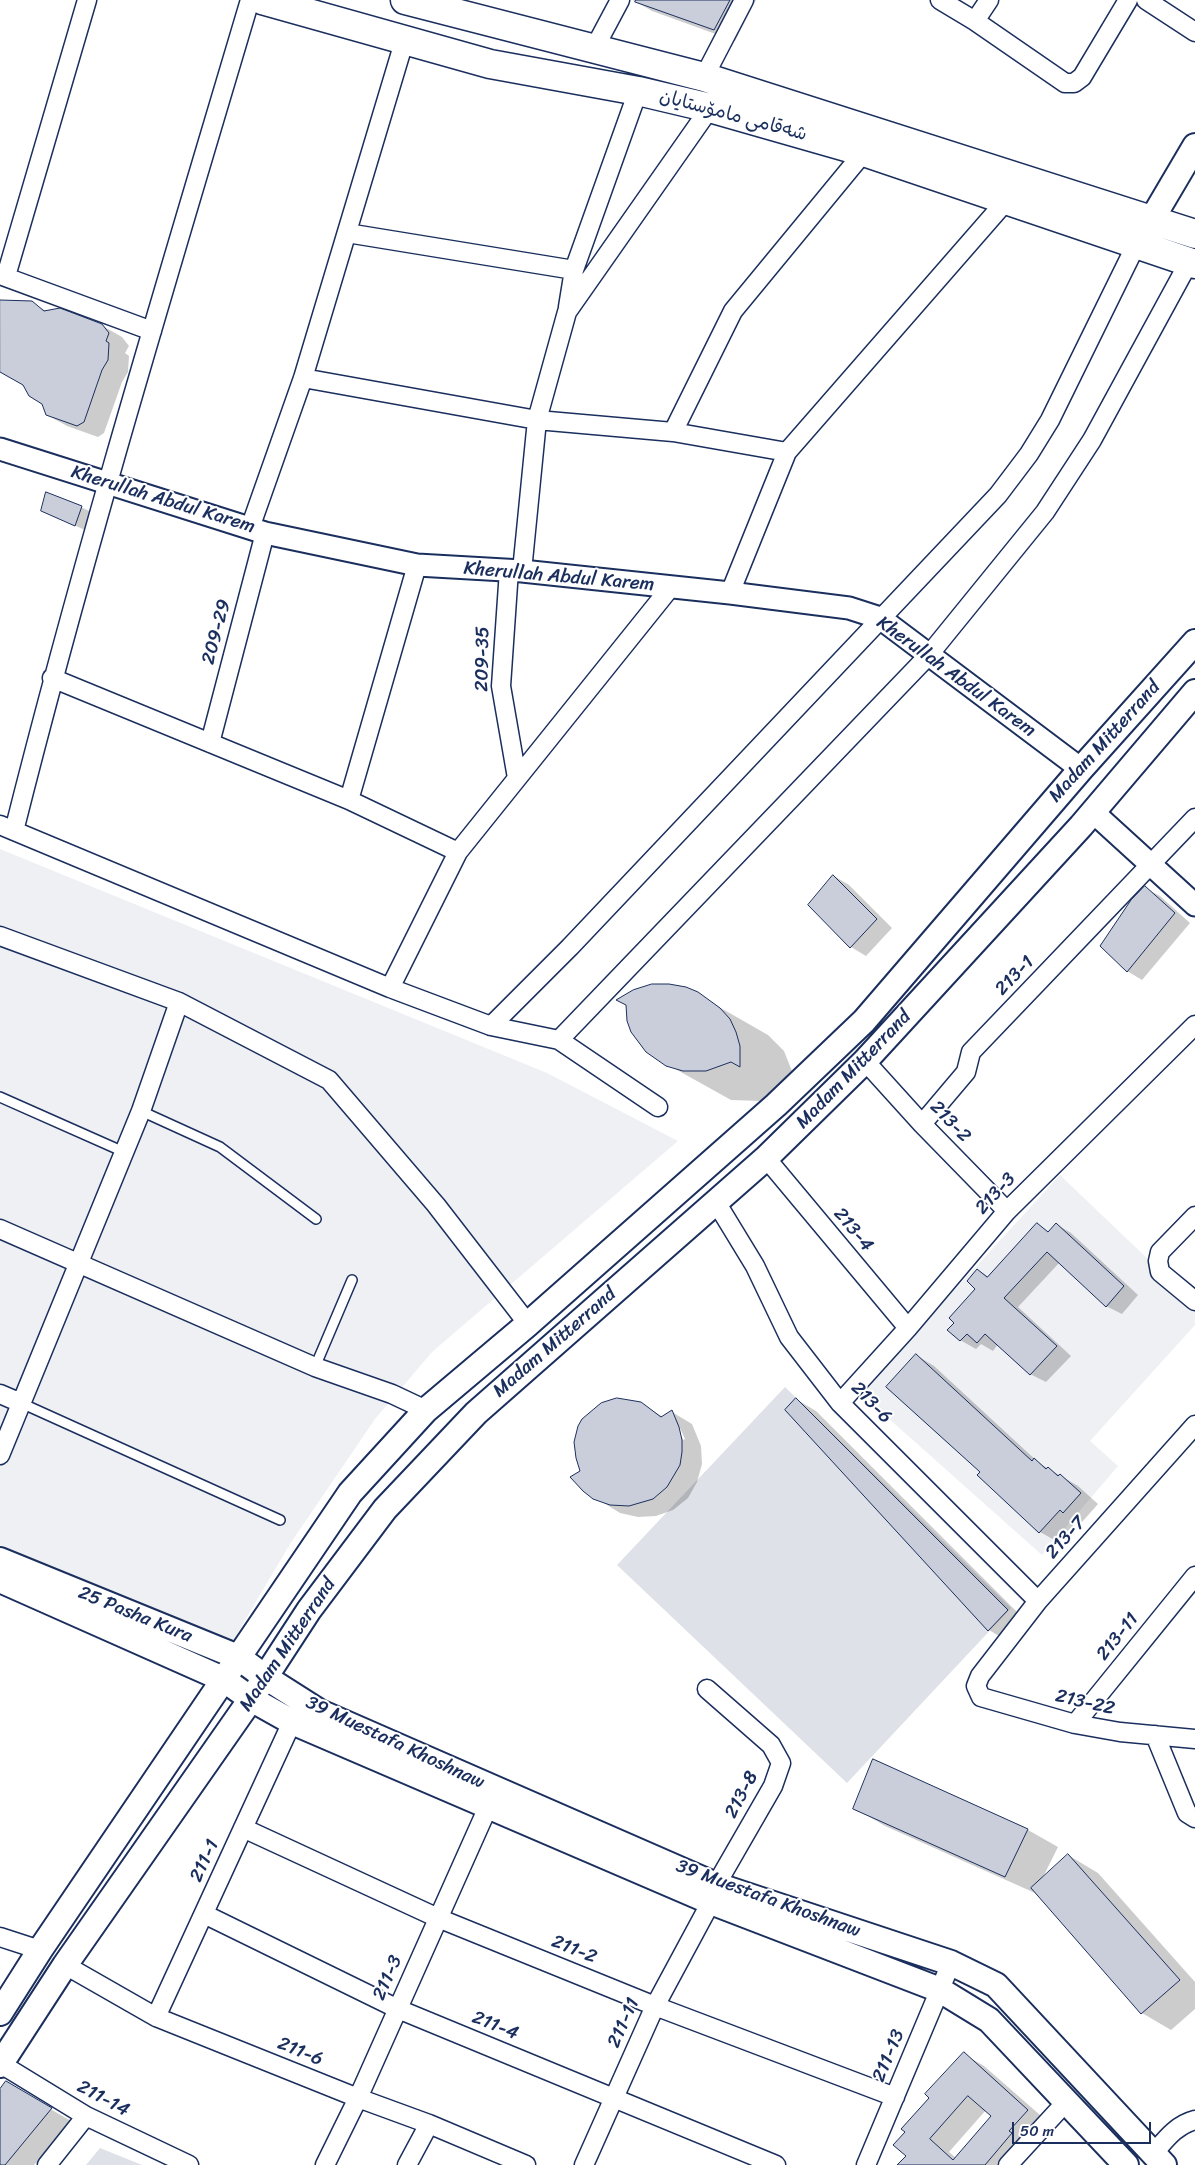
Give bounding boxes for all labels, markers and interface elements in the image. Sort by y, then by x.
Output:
street label: شەقامی مامۆستایان [657,85,809,147]
street label: Kherullah Abdul Karem [68,461,258,539]
street label: Kherullah Abdul Karem [463,557,655,597]
street label: 209-29 [197,597,237,667]
street label: Kherullah Abdul Karem [872,612,1040,742]
street label: 209-35 [471,626,495,692]
street label: Madam Mitterrand [1044,676,1166,808]
street label: 213-1 [991,951,1039,1001]
street label: Madam Mitterrand [792,1006,916,1134]
street label: 213-2 [925,1096,975,1148]
street label: 213-3 [971,1168,1021,1220]
street label: 213-4 [828,1203,878,1257]
street label: Madam Mitterrand [489,1283,621,1403]
street label: 213-6 [846,1377,896,1429]
street label: 213-7 [1041,1512,1091,1564]
street label: Madam Mitterrand [235,1574,341,1716]
street label: 25 Pasha Kura [75,1582,195,1648]
street label: 213-11 [1092,1609,1144,1665]
street label: 213-22 [1053,1685,1117,1721]
street label: 39 Muestafa Khoshnaw [302,1692,488,1794]
street label: 213-8 [720,1768,764,1822]
street label: 211-1 [185,1836,225,1886]
street label: 39 Muestafa Khoshnaw [673,1855,863,1943]
street label: 211-2 [548,1931,600,1969]
street label: 211-3 [368,1952,408,2004]
street label: 211-11 [603,1994,645,2052]
street label: 211-4 [468,2006,522,2046]
street label: 211-13 [868,2026,910,2086]
street label: 211-6 [274,2033,326,2071]
street label: 211-14 [73,2076,133,2122]
scale bar [1015,2112,1154,2144]
text: 50 m [1020,2118,1054,2144]

